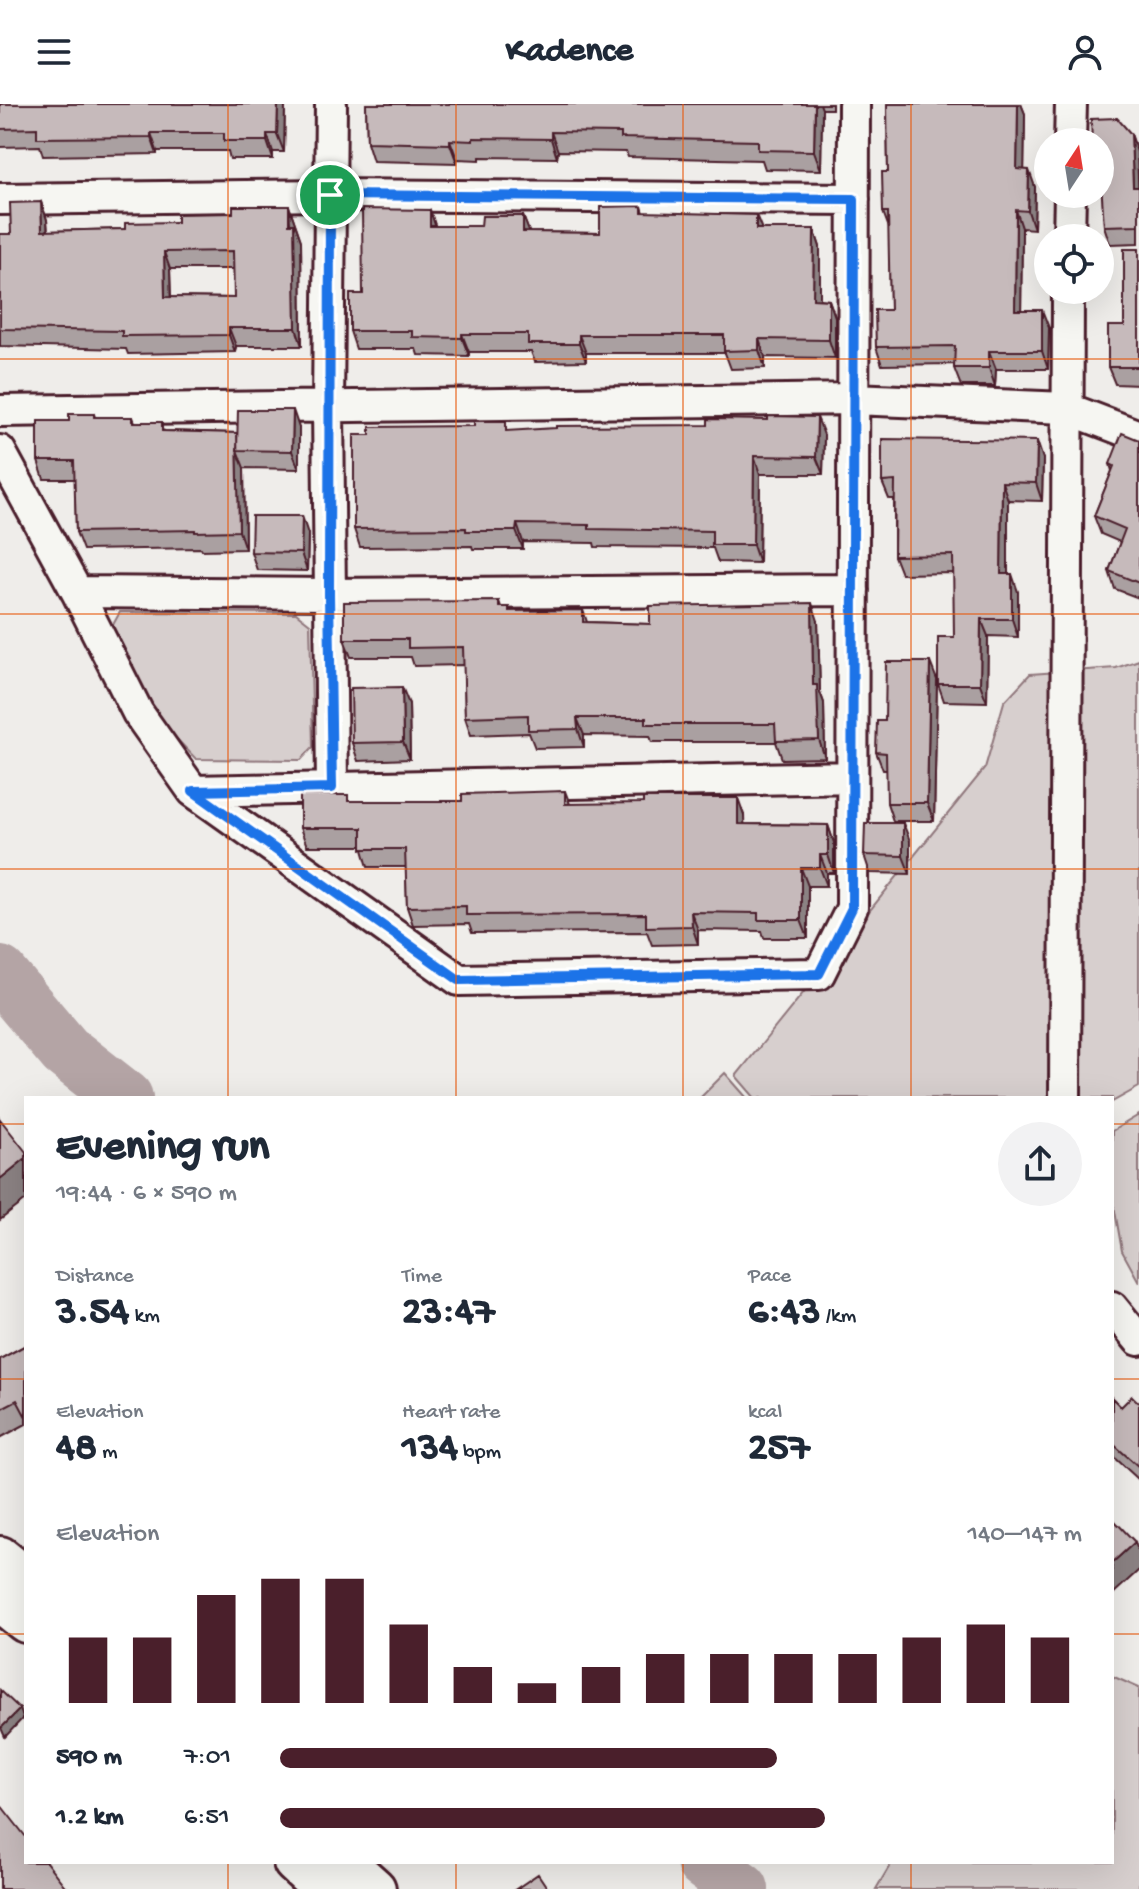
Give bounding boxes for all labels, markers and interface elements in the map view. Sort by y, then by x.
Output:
icon: menu [32,30,76,74]
icon: person [1063,30,1107,74]
text: Kadence [506,31,633,74]
north arrow [1034,128,1114,208]
map controls [1034,128,1114,304]
pin [296,161,364,229]
icon: arrive [308,173,352,217]
button: locate [1034,224,1114,304]
button: share [998,1122,1082,1206]
text: Evening run [56,1123,269,1175]
text: 19:44 · 6 × 590 m [56,1179,237,1210]
text: Distance [56,1264,134,1290]
text: Time [402,1264,442,1290]
text: Pace [748,1264,791,1290]
text: 3.54 [56,1290,129,1337]
text: 23:47 [402,1290,495,1337]
text: 6:43 [748,1290,821,1337]
text: km [129,1304,160,1330]
text: /km [821,1304,856,1330]
text: Elevation [56,1400,143,1426]
text: Heart rate [402,1400,500,1426]
text: kcal [748,1400,782,1426]
text: 48 [56,1426,97,1473]
text: 134 [402,1426,458,1473]
text: 257 [748,1426,809,1473]
text: m [97,1440,118,1466]
text: bpm [458,1440,501,1466]
text: Elevation [56,1520,159,1551]
text: 140–147 m [968,1520,1082,1551]
text: 590 m [56,1743,122,1774]
text: 7:01 [184,1743,231,1774]
text: 1.2 km [56,1803,124,1834]
text: 6:51 [184,1803,230,1834]

